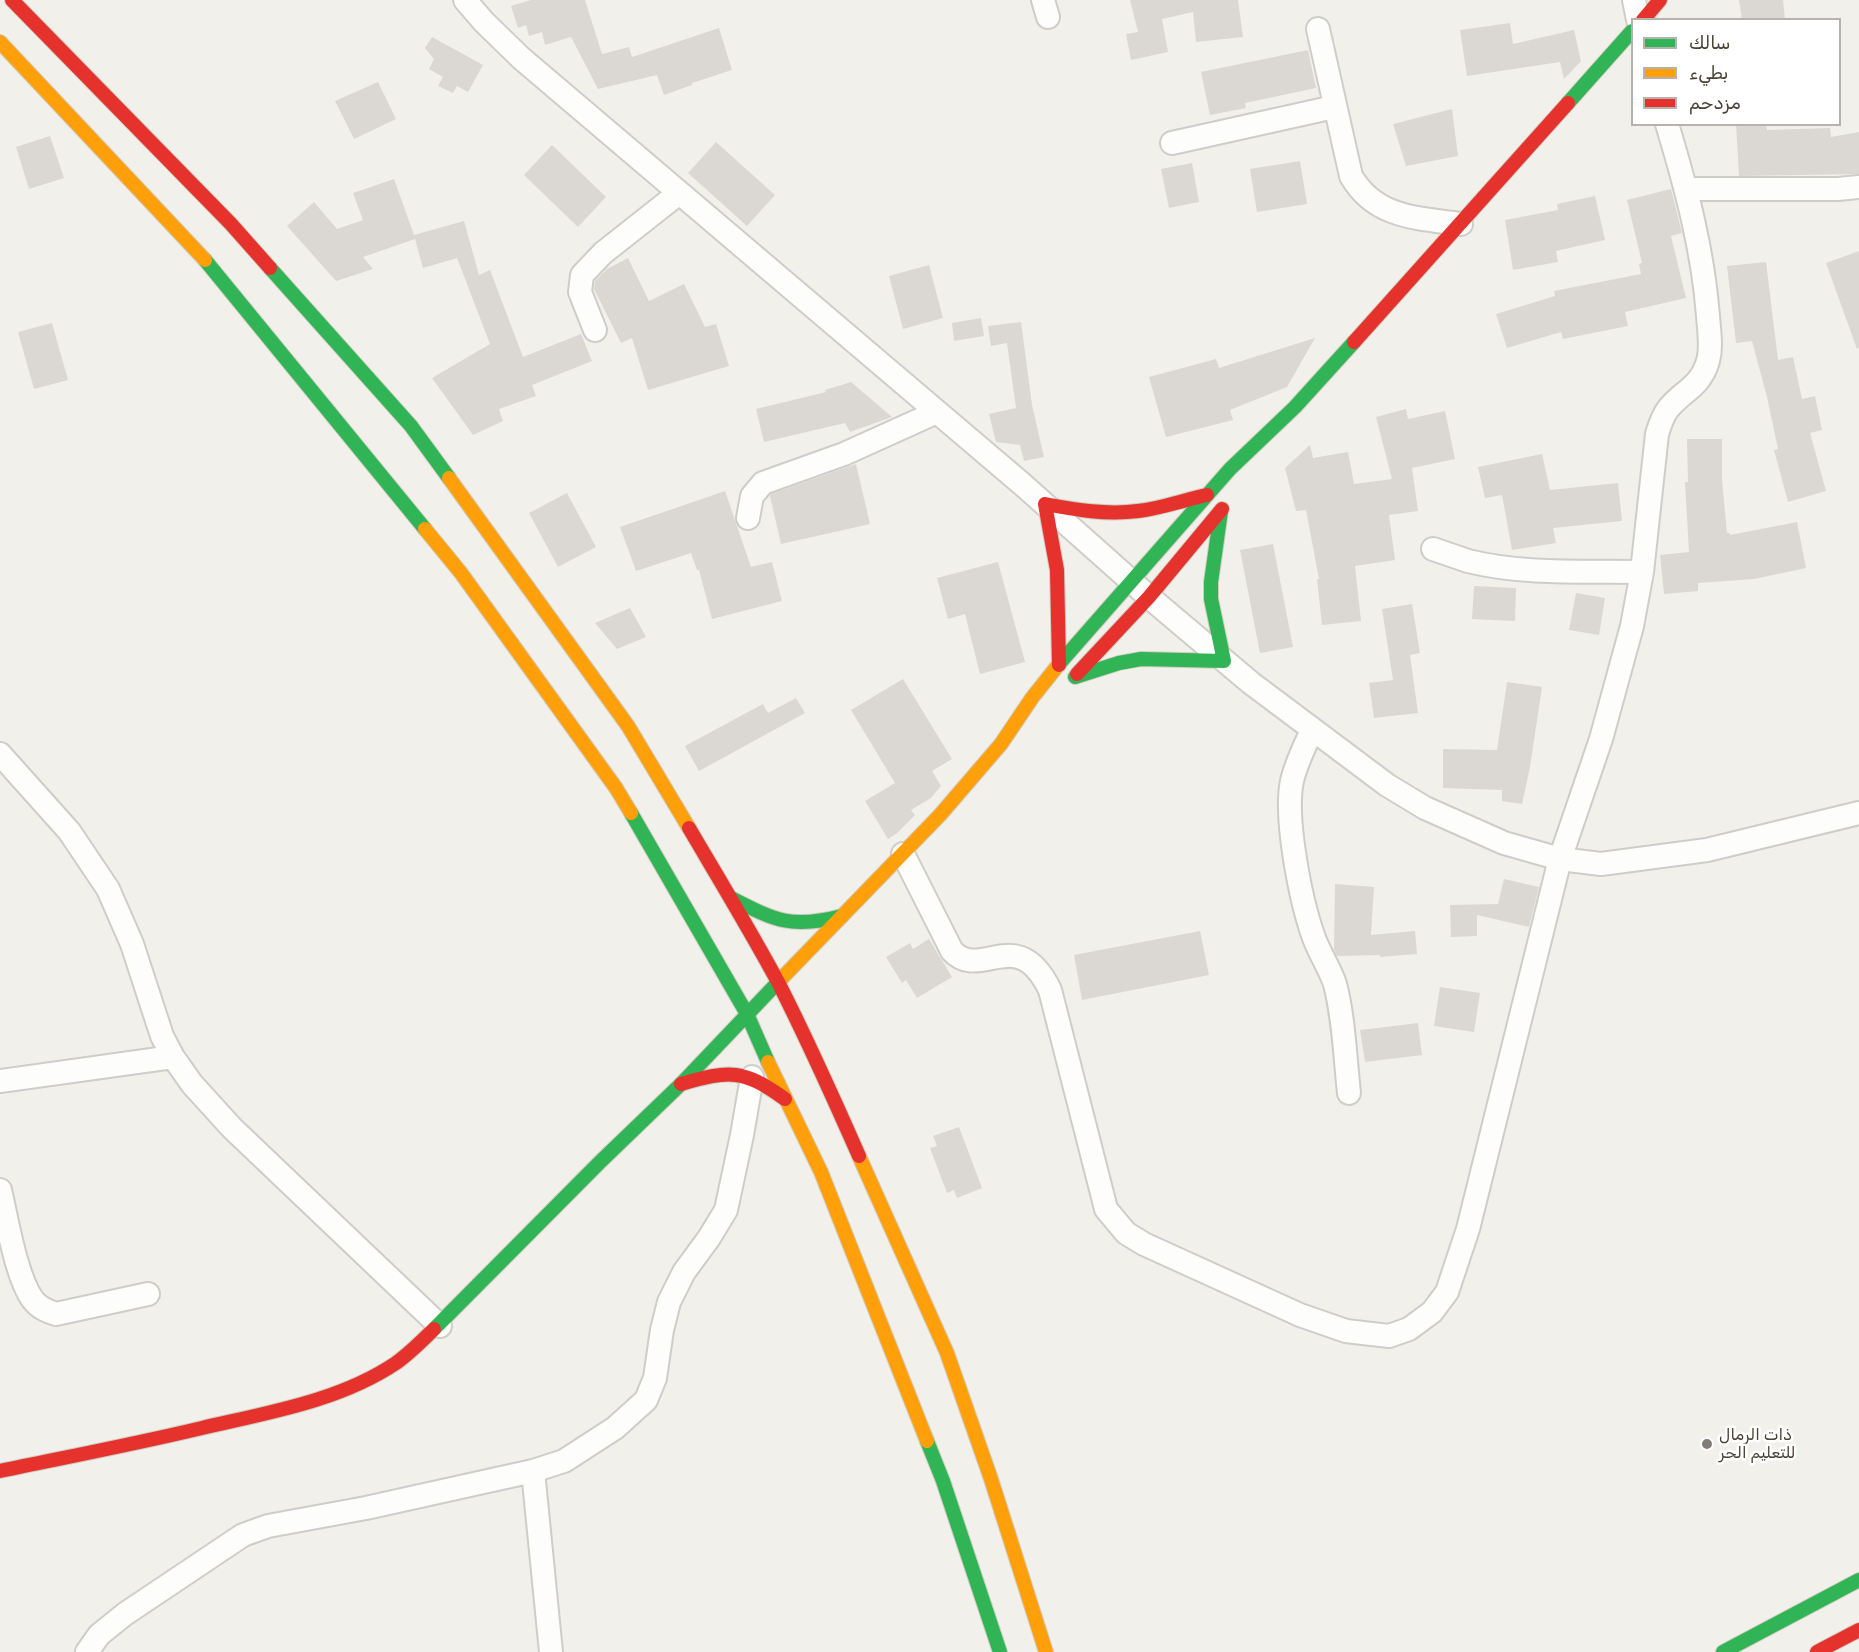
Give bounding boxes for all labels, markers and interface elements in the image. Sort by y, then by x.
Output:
legend [1631,18,1841,126]
text: سالك [1689,32,1730,54]
text: بطيء [1689,62,1728,84]
text: مزدحم [1689,92,1741,114]
place label: ذات الرمال للتعليم الحر [1719,1425,1795,1463]
marker: ذات الرمال للتعليم الحر [1700,1437,1714,1451]

